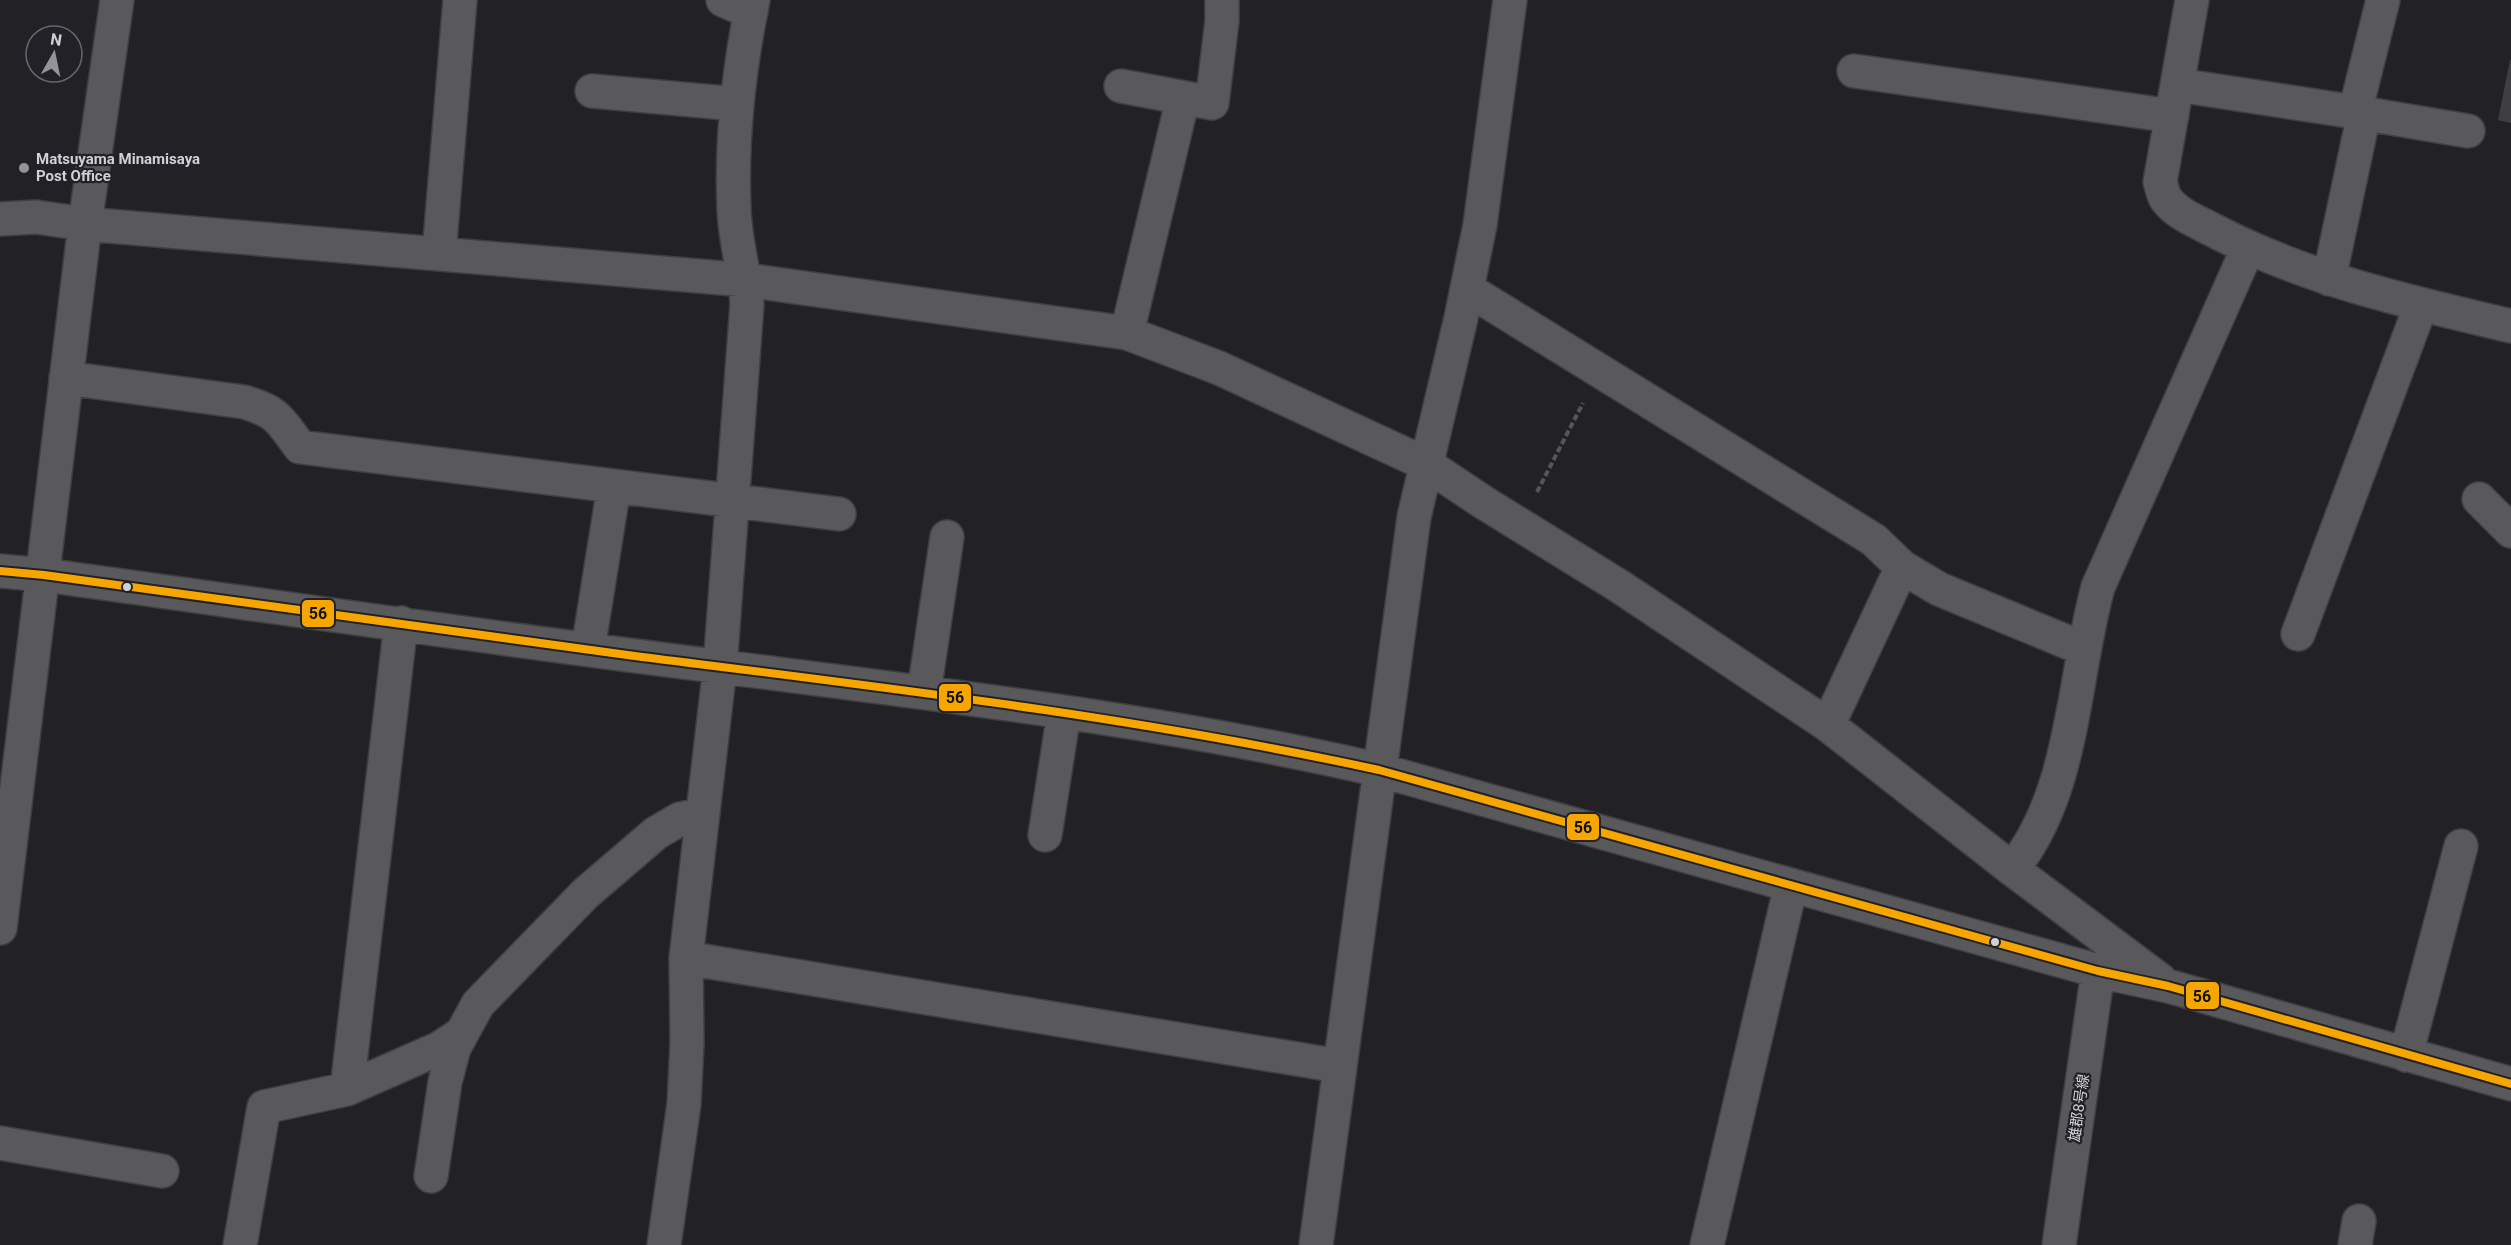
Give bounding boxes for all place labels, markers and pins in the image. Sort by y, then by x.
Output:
place label: Matsuyama Minamisaya Post Office [36,150,200,185]
marker: Matsuyama Minamisaya Post Office [17,161,31,175]
unlabelled marker [121,581,133,593]
unlabelled marker [1989,936,2001,948]

